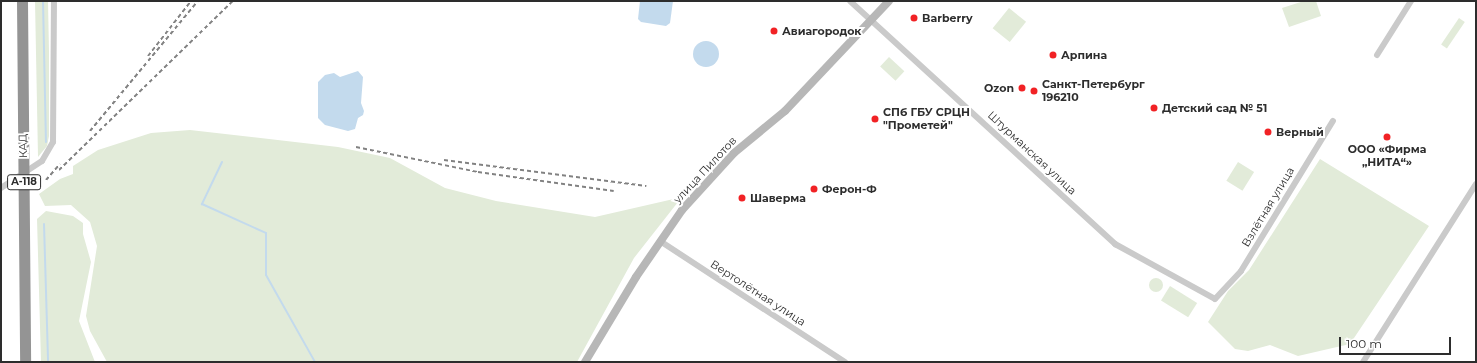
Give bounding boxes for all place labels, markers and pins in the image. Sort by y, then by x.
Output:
place label: Barberry [922,11,972,25]
marker: Barberry [909,13,919,23]
place label: Авиагородок [782,24,861,38]
marker: Авиагородок [769,26,779,36]
place label: Арпина [1061,48,1107,62]
marker: Арпина [1048,50,1058,60]
place label: Санкт-Петербург 196210 [1042,78,1145,104]
place label: Ozon [984,81,1014,95]
marker: Ozon [1017,83,1027,93]
marker: Санкт-Петербург 196210 [1029,86,1039,96]
place label: Детский сад № 51 [1162,101,1267,115]
marker: Детский сад № 51 [1149,103,1159,113]
place label: СПб ГБУ СРЦН "Прометей" [883,106,970,132]
marker: СПб ГБУ СРЦН "Прометей" [870,114,880,124]
place label: Верный [1276,125,1324,139]
marker: Верный [1263,127,1273,137]
marker: ООО «Фирма „НИТА“» [1382,132,1392,142]
place label: ООО «Фирма „НИТА“» [1348,143,1426,169]
place label: Ферон-Ф [822,182,877,196]
marker: Ферон-Ф [809,184,819,194]
place label: Шаверма [750,191,806,205]
marker: Шаверма [737,193,747,203]

